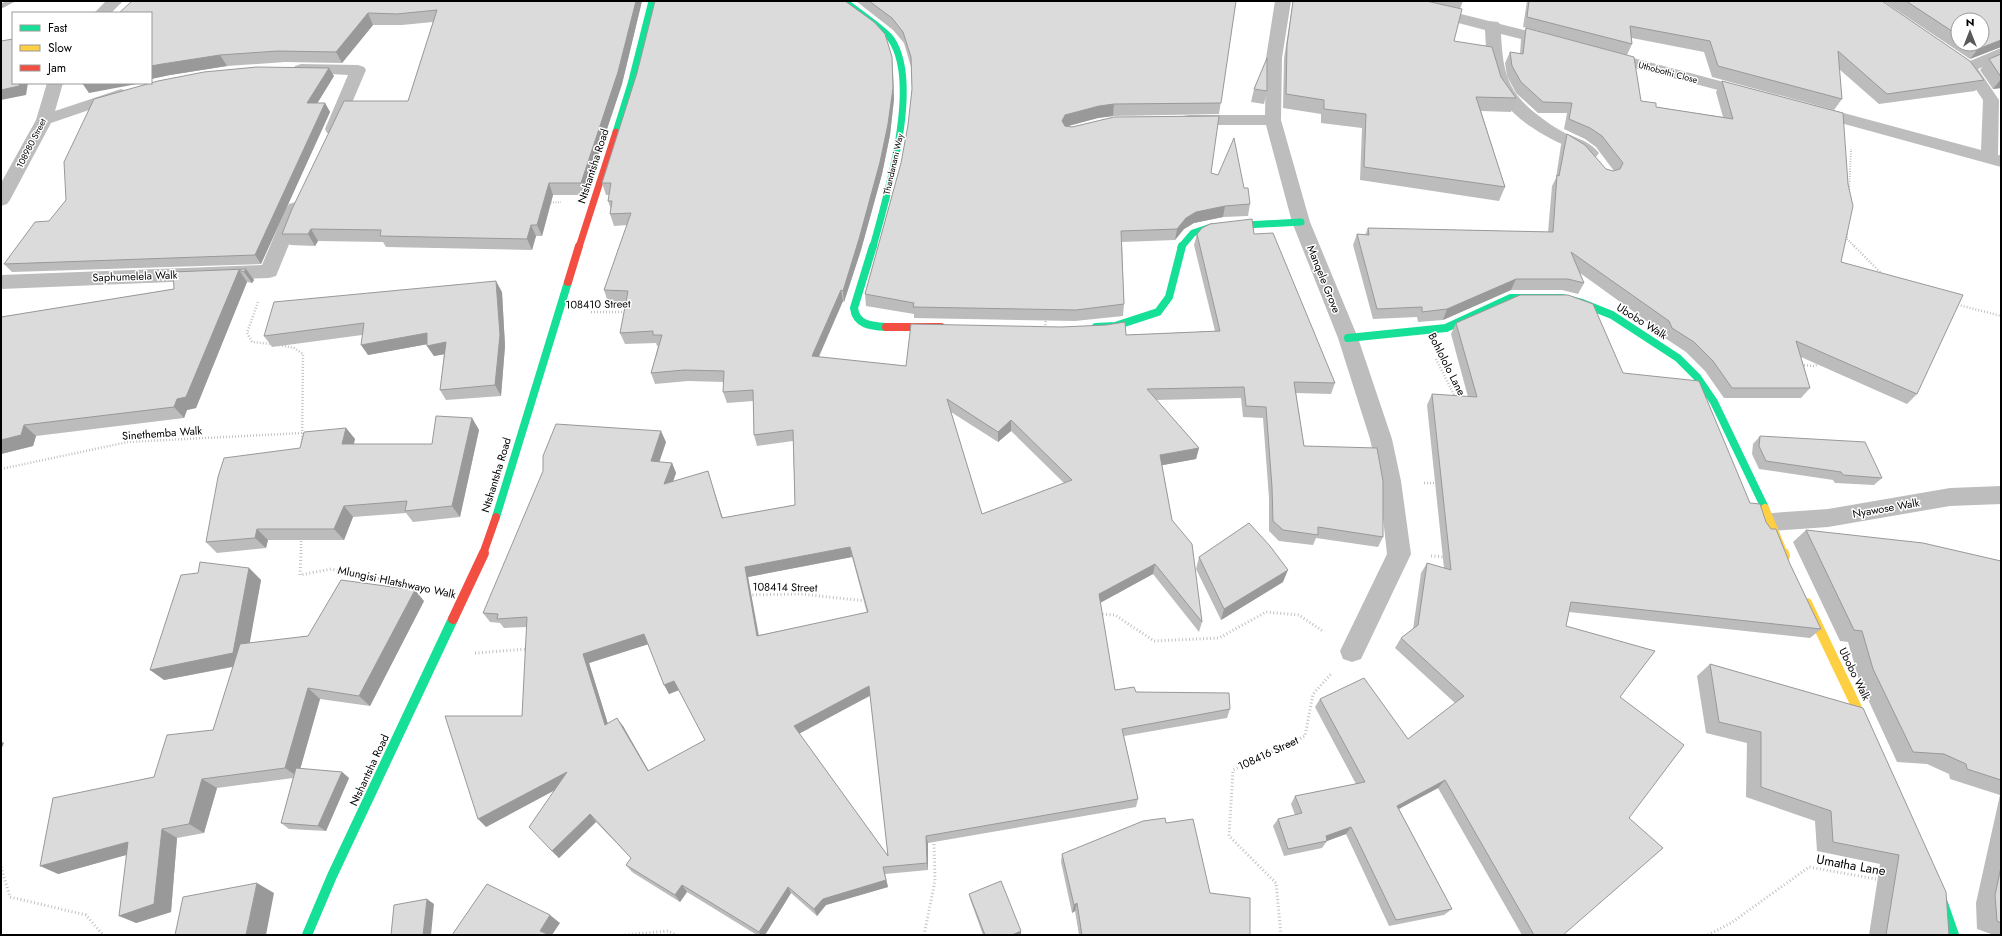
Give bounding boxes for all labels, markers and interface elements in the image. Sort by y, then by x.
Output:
legend [12,12,152,84]
north arrow [1950,12,1990,52]
text: N [1966,14,1974,30]
text: Fast [48,19,67,37]
text: Slow [48,39,73,57]
street label: Uthobothi Close [1637,58,1699,86]
text: Jam [46,59,66,77]
street label: 108980 Street [13,115,49,170]
street label: Ntshantsha Road [573,127,613,205]
street label: Thandanani Way [880,132,906,196]
street label: Manqele Grove [1303,243,1345,316]
street label: Saphumelela Walk [92,267,178,285]
street label: 108410 Street [565,295,631,313]
street label: Ubobo Walk [1614,299,1671,343]
street label: Bohlololo Lane [1424,330,1470,398]
street label: Sinethemba Walk [121,422,203,444]
street label: Ntshantsha Road [477,436,515,514]
street label: Nyawose Walk [1851,494,1921,522]
street label: Mlungisi Hlatshwayo Walk [336,562,458,602]
street label: 108414 Street [752,578,818,596]
street label: Ubobo Walk [1835,645,1875,703]
street label: Ntshantsha Road [345,731,393,809]
street label: 108416 Street [1235,732,1301,774]
street label: Umatha Lane [1815,850,1888,881]

